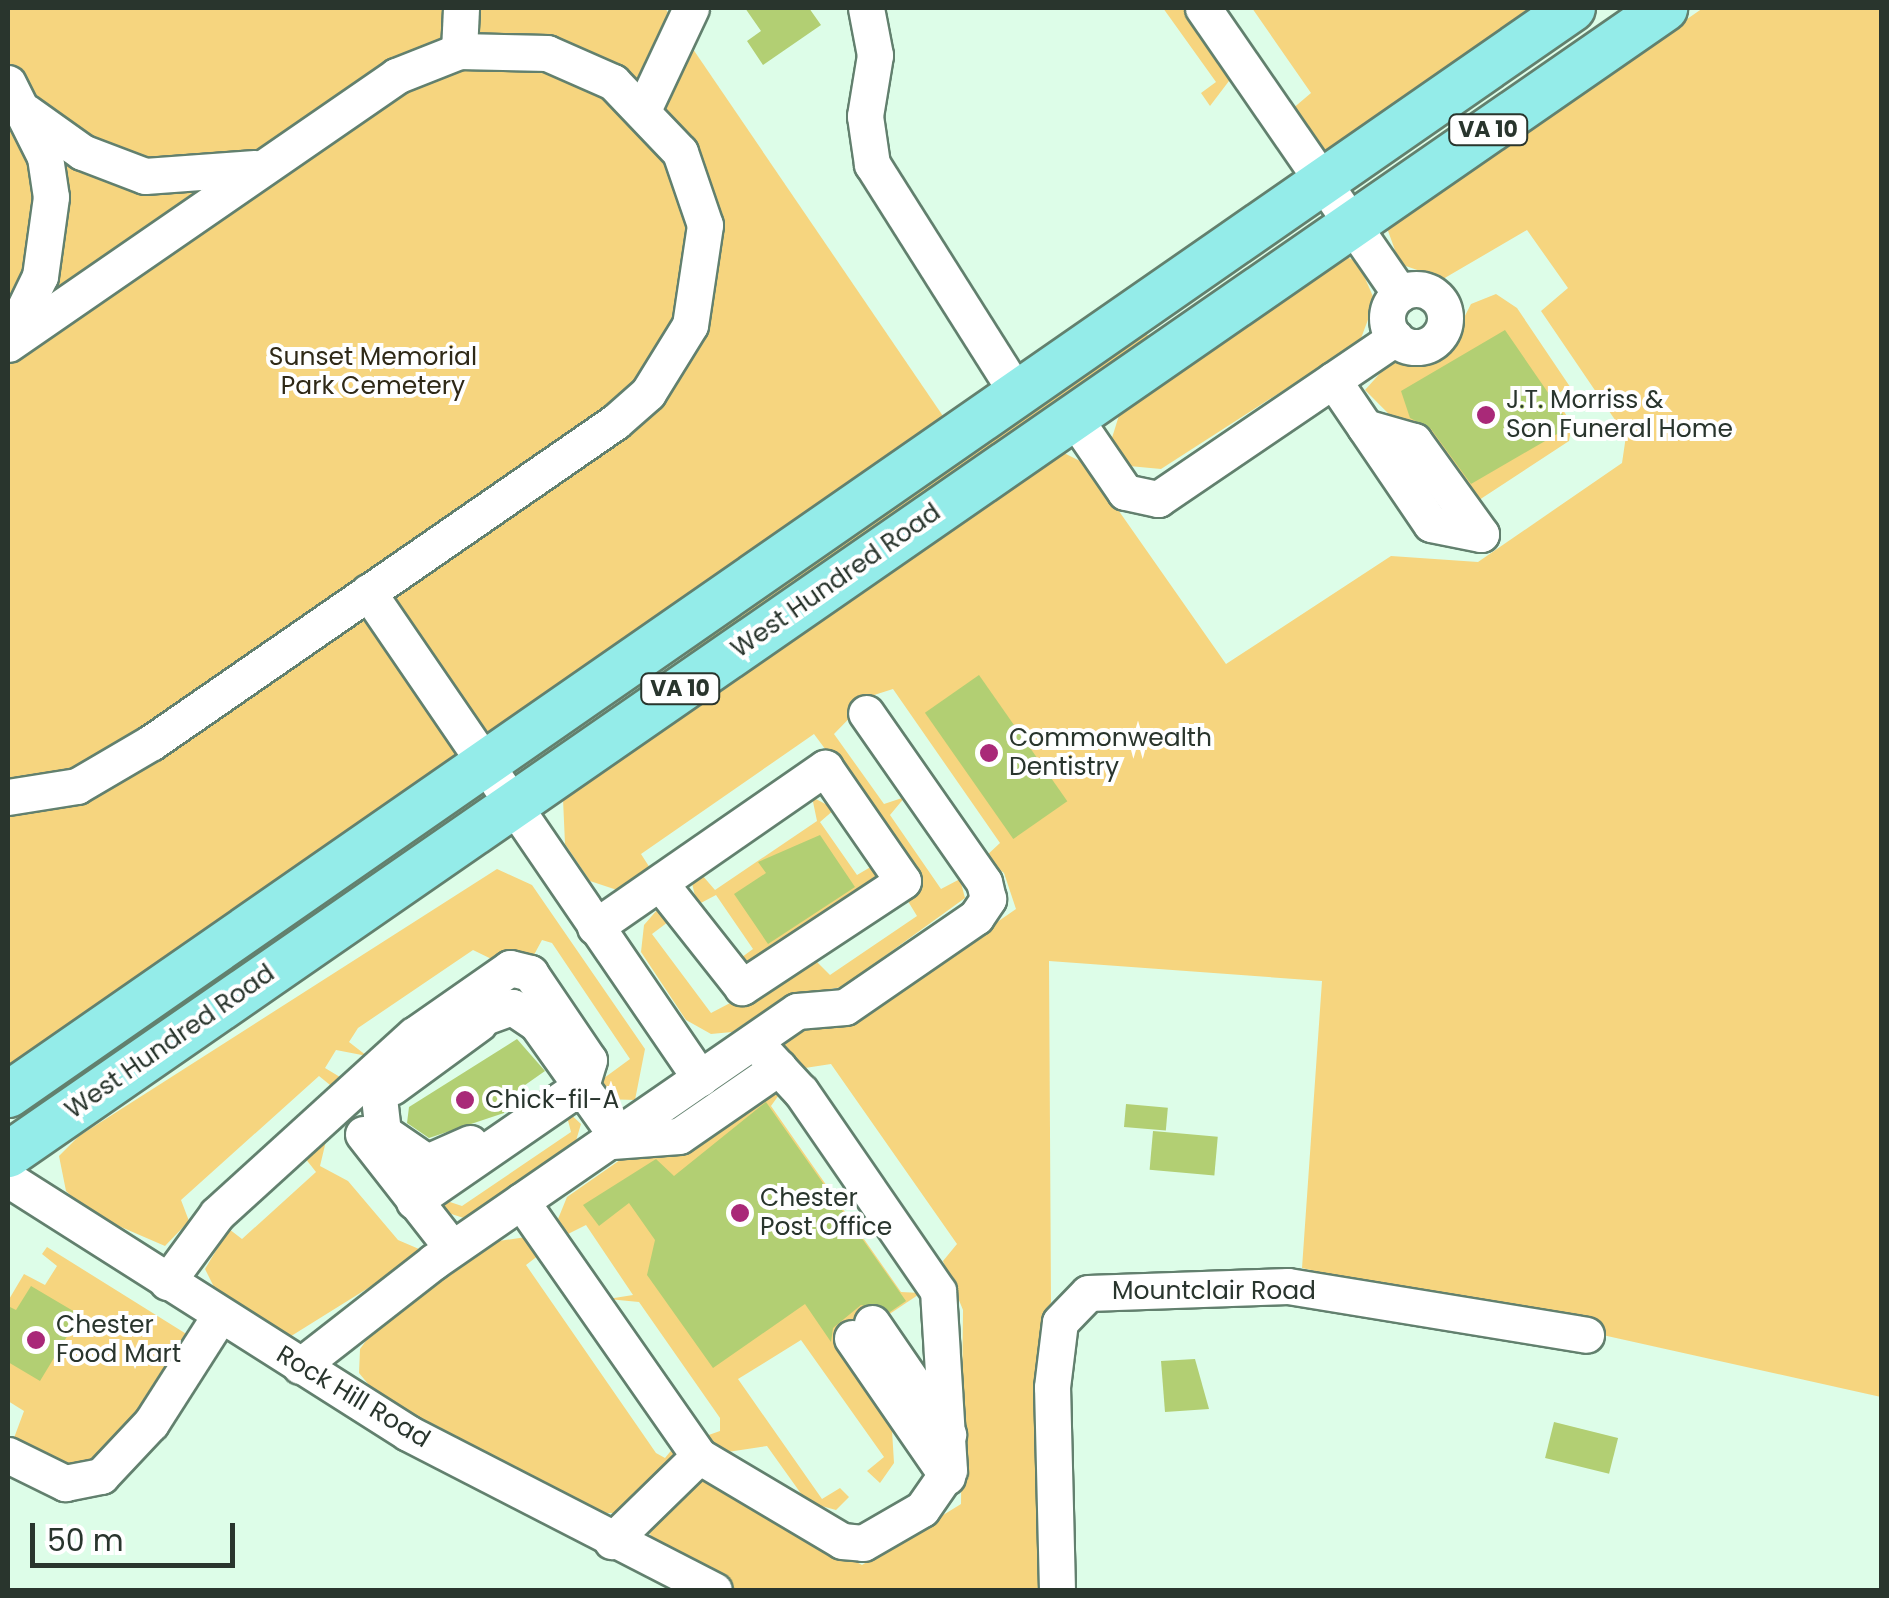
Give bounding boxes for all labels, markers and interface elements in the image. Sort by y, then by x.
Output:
road number: VA 10 [1448,113,1528,147]
park label: Sunset Memorial Park Cemetery [269,343,477,402]
place label: J.T. Morriss & Son Funeral Home [1506,386,1733,445]
marker: J.T. Morriss & Son Funeral Home [1475,404,1497,426]
street label: West Hundred Road [726,497,946,665]
road number: VA 10 [640,672,720,706]
place label: Commonwealth Dentistry [1009,724,1212,783]
marker: Commonwealth Dentistry [978,742,1000,764]
street label: West Hundred Road [60,958,280,1126]
place label: Chick-fil-A [485,1085,619,1115]
marker: Chick-fil-A [454,1089,476,1111]
place label: Chester Post Office [760,1184,892,1243]
marker: Chester Post Office [729,1202,751,1224]
street label: Mountclair Road [1112,1276,1316,1306]
place label: Chester Food Mart [56,1311,181,1370]
marker: Chester Food Mart [25,1329,47,1351]
street label: Rock Hill Road [271,1340,435,1454]
scale bar [35,1503,240,1565]
text: 50 m [47,1519,124,1562]

